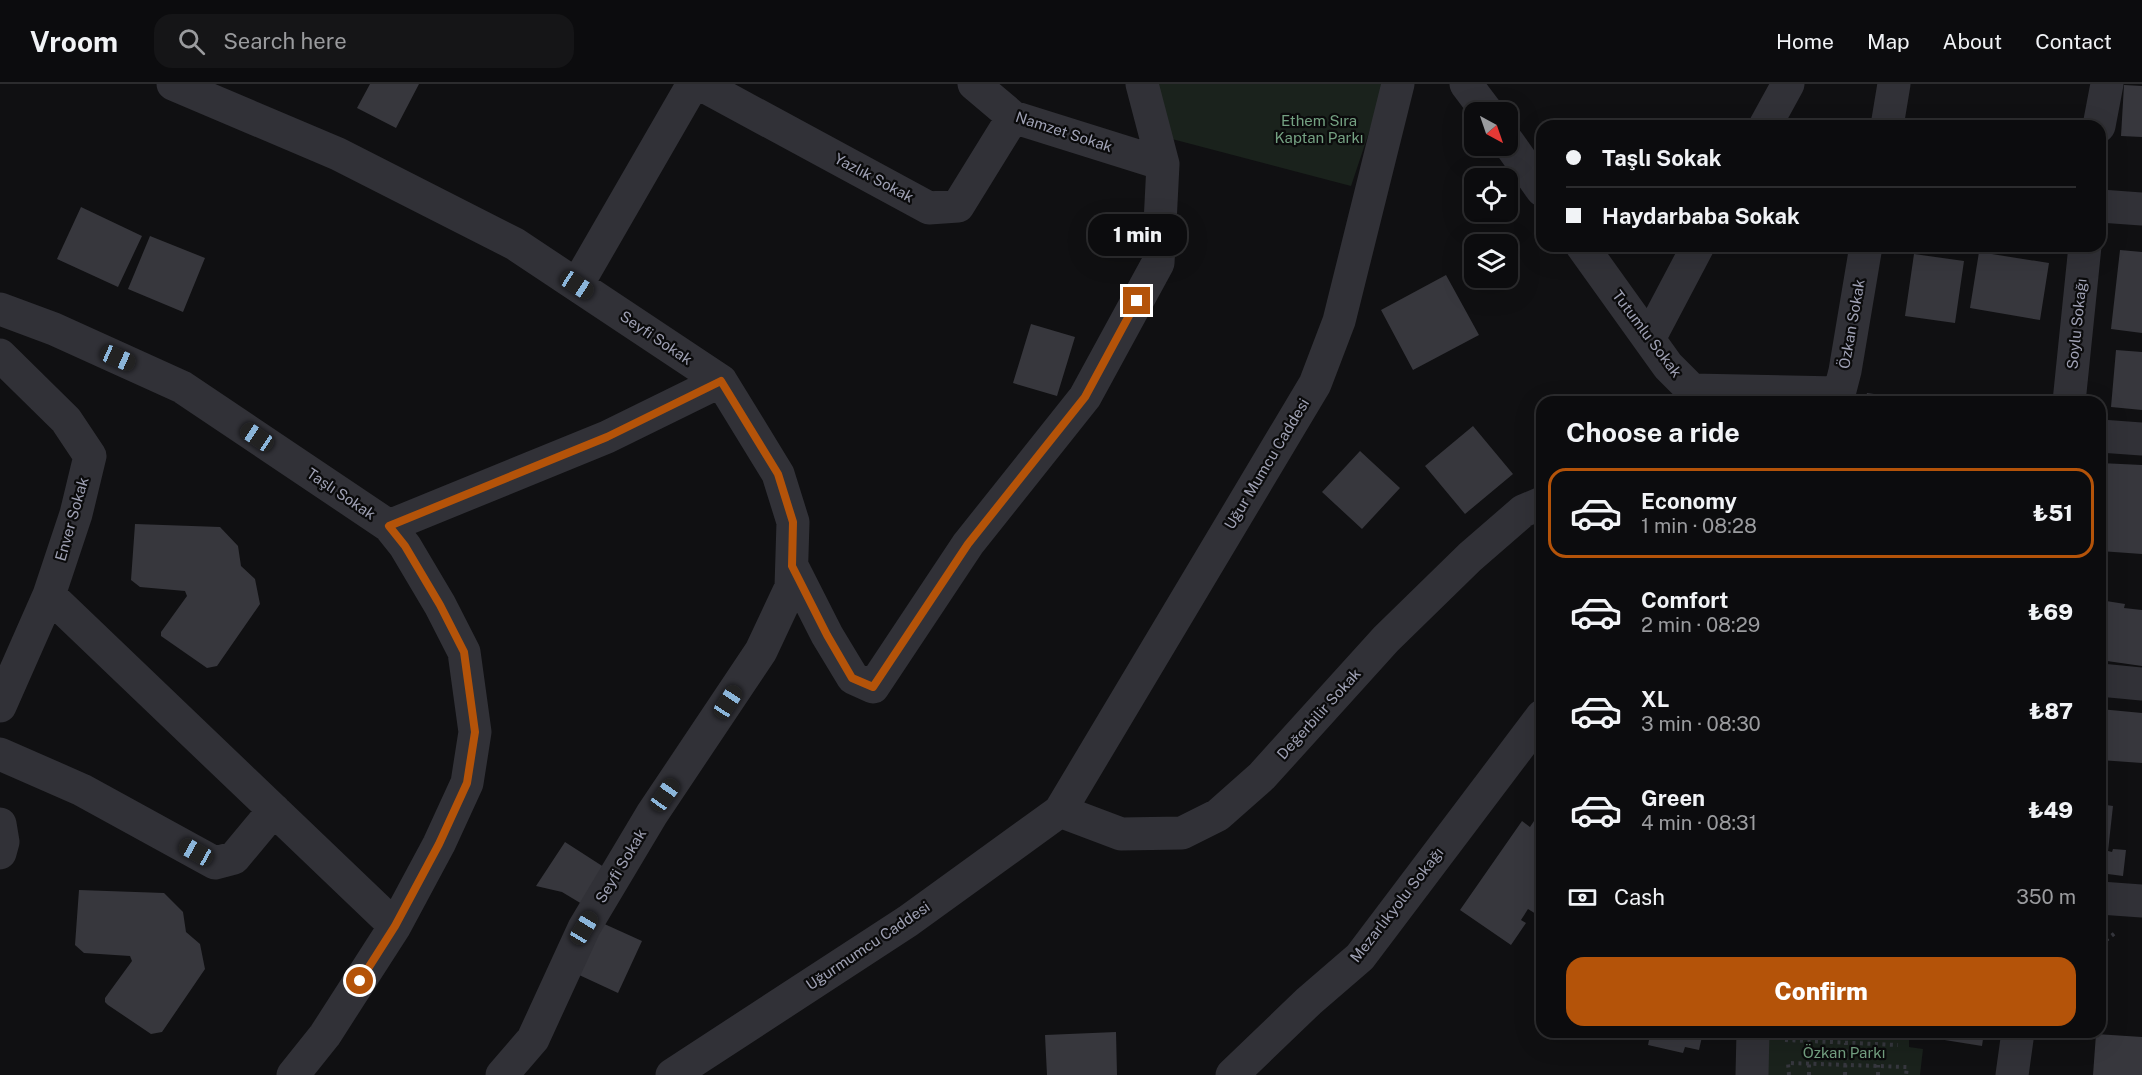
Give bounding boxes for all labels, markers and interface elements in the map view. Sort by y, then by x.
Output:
search box [154,14,574,68]
text: Vroom [30,25,118,58]
icon: search [175,25,208,58]
text: Search here [223,28,347,54]
text: Home [1776,29,1834,54]
text: Map [1867,29,1910,54]
text: About [1943,29,2002,54]
text: Contact [2035,29,2112,54]
north arrow [1464,102,1518,156]
map controls [1464,102,1518,288]
street label: Namzet Sokak [1014,108,1115,155]
park label: Ethem Sıra Kaptan Parkı [1275,112,1363,146]
text: Taşlı Sokak [1602,145,1721,171]
street label: Yazlık Sokak [832,150,917,206]
button: locate [1464,168,1518,222]
text: Haydarbaba Sokak [1602,203,1800,229]
callout: 1 min [1088,214,1186,256]
text: 1 min [1113,223,1162,247]
button: layers [1464,234,1518,288]
car [557,268,597,302]
street label: Özkan Sokak [1834,278,1868,370]
street label: Soylu Sokağı [2063,278,2090,370]
route end [1123,287,1150,314]
street label: Tutumlu Sokak [1609,287,1686,381]
street label: Seyfi Sokak [617,307,696,368]
car [98,342,138,374]
street label: Uğur Mumcu Caddesi [1221,395,1312,532]
text: Choose a ride [1566,416,1740,448]
car [237,419,277,455]
street label: Taşlı Sokak [304,464,379,523]
street label: Enver Sokak [51,475,92,563]
icon: car [1569,486,1623,540]
text: Economy [1641,488,1737,514]
text: ₺51 [2033,500,2073,526]
text: 1 min · 08:28 [1641,514,1757,538]
icon: car [1569,585,1623,639]
text: Comfort [1641,587,1728,613]
text: ₺69 [2028,599,2073,625]
text: 2 min · 08:29 [1641,613,1760,637]
street label: Değerbilir Sokak [1273,665,1364,763]
car [711,682,745,722]
icon: car [1569,684,1623,738]
text: XL [1641,686,1669,712]
text: ₺87 [2029,698,2073,724]
text: 3 min · 08:30 [1641,712,1761,736]
car [647,775,683,815]
icon: car [1569,783,1623,837]
text: Green [1641,785,1705,811]
text: ₺49 [2028,797,2073,823]
text: 4 min · 08:31 [1641,811,1757,835]
street label: Seyfi Sokak [592,826,649,906]
car [176,835,216,869]
street label: Mezarlıkyolu Sokağı [1347,844,1447,965]
icon: cash [1566,881,1599,914]
text: Cash [1614,884,1665,910]
text: 350 m [2016,885,2076,909]
street label: Uğurmumcu Caddesi [803,898,933,993]
car [567,908,601,948]
button: Confirm [1566,957,2076,1026]
route start [346,967,373,994]
park label: Özkan Parkı [1803,1043,1885,1061]

